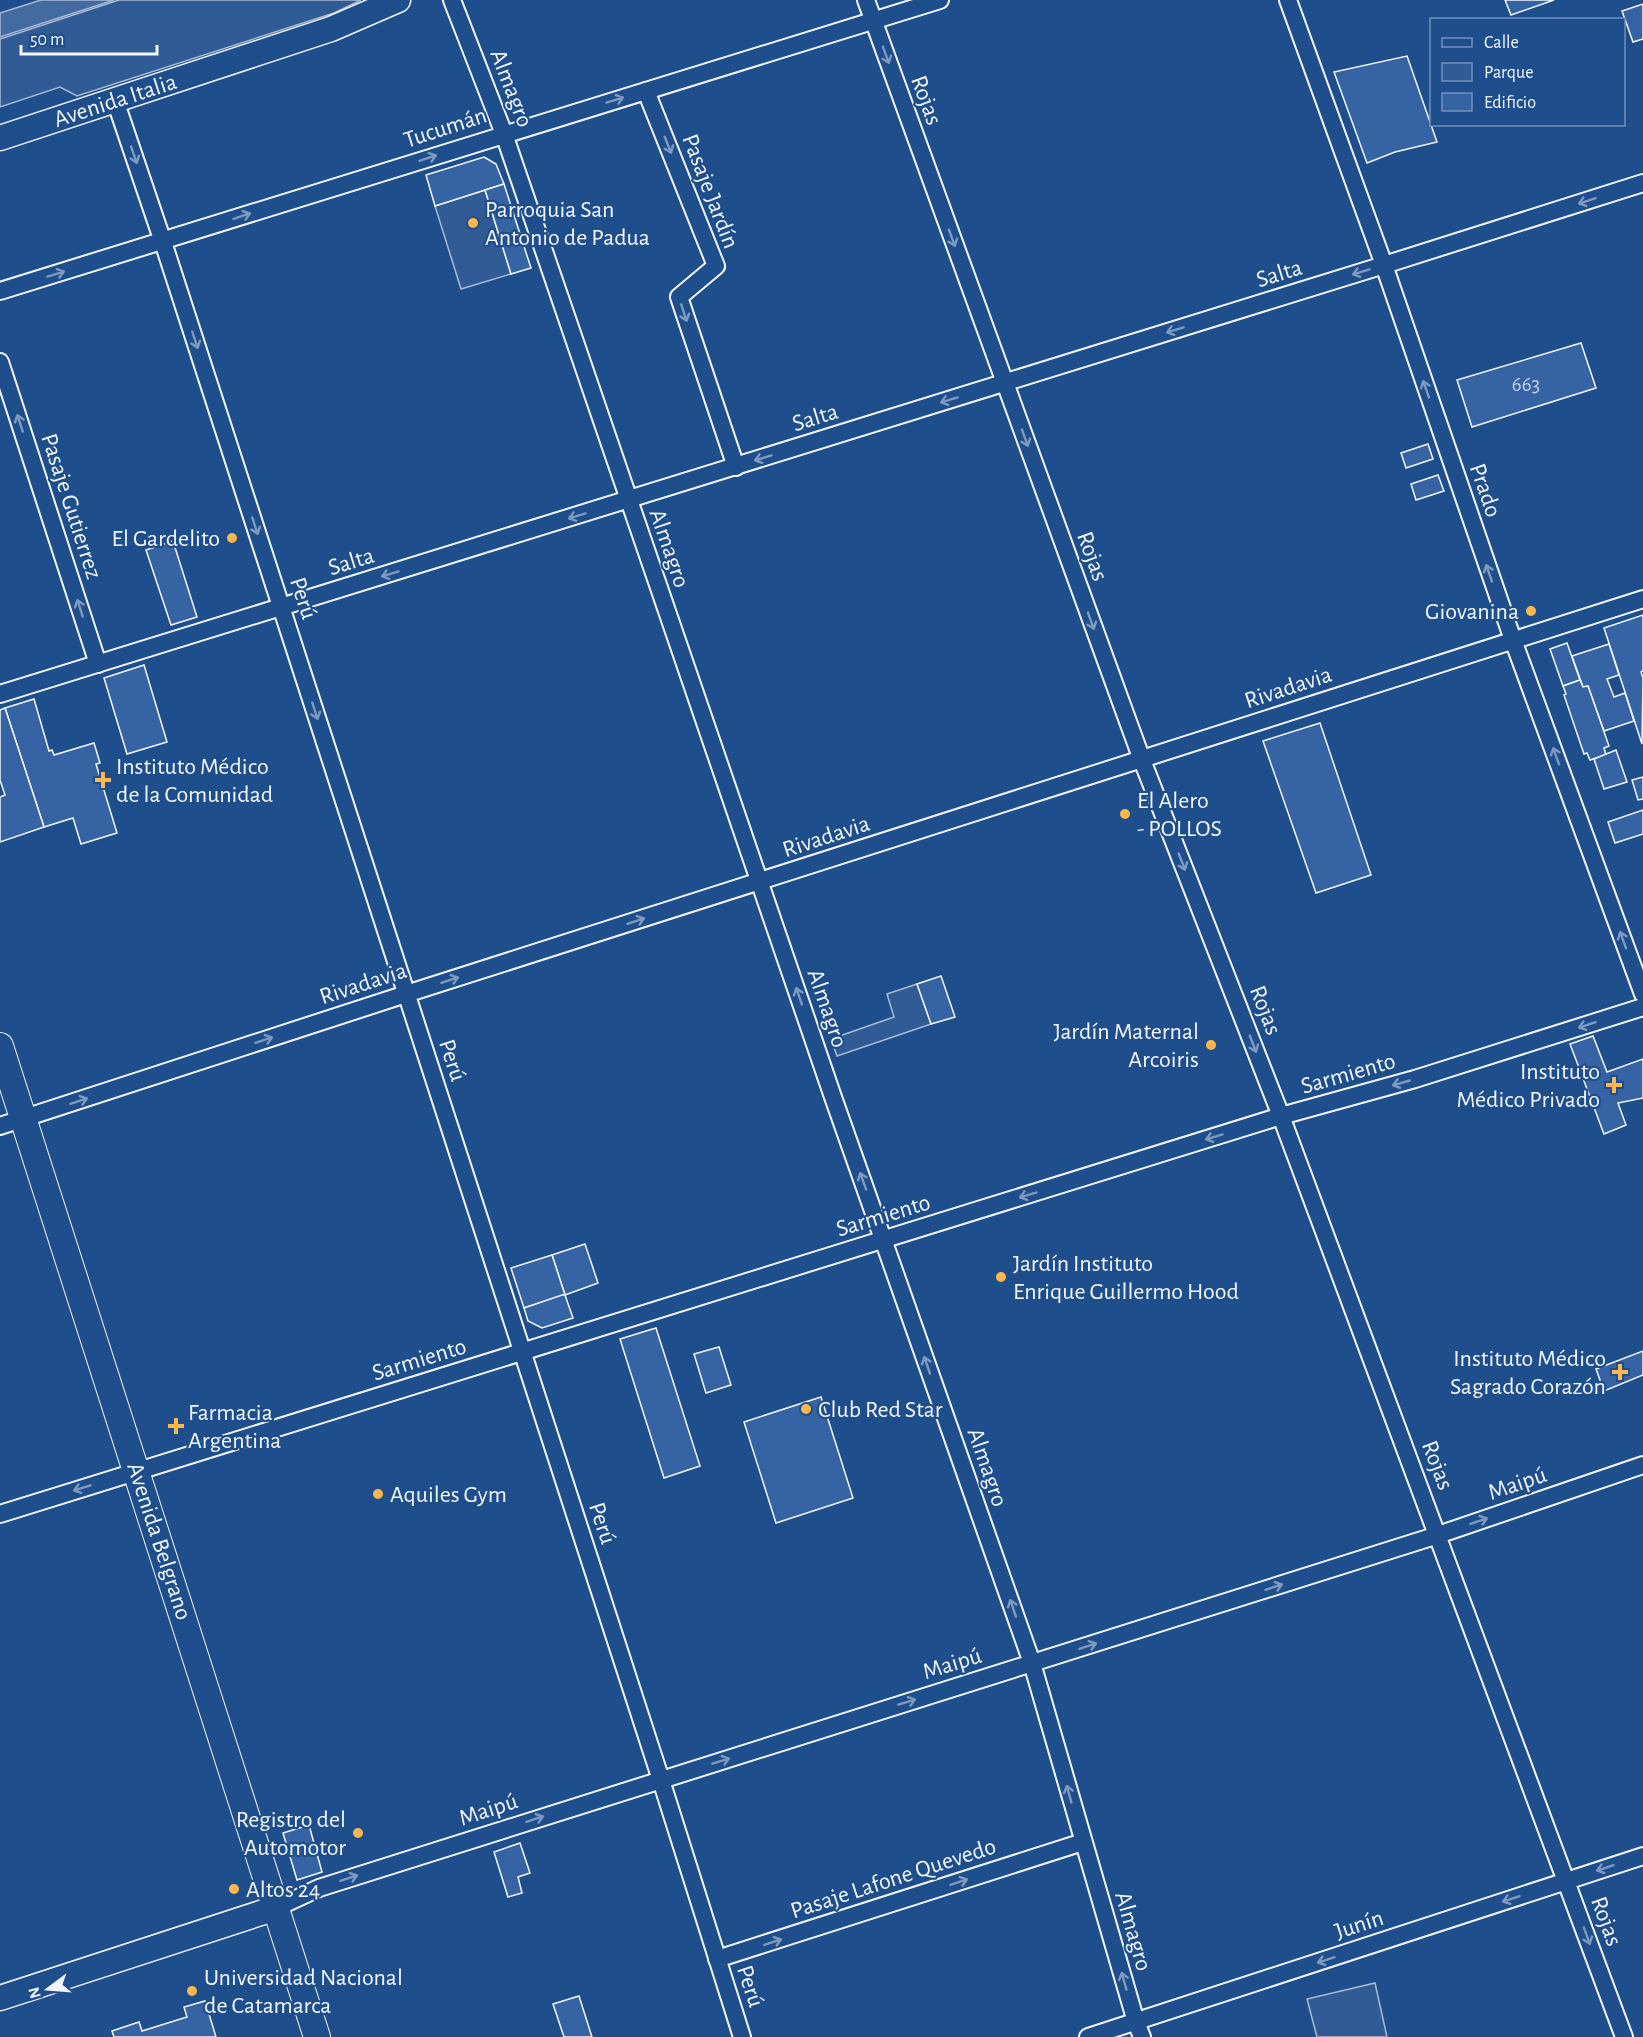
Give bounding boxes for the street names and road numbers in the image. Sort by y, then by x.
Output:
street label: Almagro [485,46,537,131]
street label: Avenida Italia [51,70,180,132]
street label: Rojas [906,72,946,128]
street label: Tucumán [401,103,490,153]
street label: Pasaje Jardín [677,131,743,252]
street label: Salta [1253,256,1305,292]
street label: Salta [789,400,841,436]
street label: Pasaje Gutierrez [36,431,106,582]
street label: Prado [1465,460,1505,520]
street label: Almagro [644,506,694,591]
street label: Rojas [1072,528,1112,584]
street label: Salta [325,544,377,580]
street label: Perú [285,574,321,622]
street label: Rivadavia [1242,663,1335,713]
street label: Rivadavia [780,812,873,862]
street label: Rivadavia [317,959,410,1009]
street label: Almagro [802,966,852,1051]
street label: Rojas [1245,982,1285,1038]
street label: Perú [434,1036,470,1084]
street label: Sarmiento [1298,1049,1398,1099]
street label: Sarmiento [833,1190,933,1242]
street label: Sarmiento [369,1334,469,1386]
street label: Almagro [962,1425,1012,1510]
street label: Rojas [1417,1437,1457,1493]
street label: Avenida Belgrano [122,1460,196,1623]
street label: Maipú [1485,1463,1550,1505]
street label: Perú [584,1499,620,1547]
street label: Maipú [920,1644,985,1684]
street label: Maipú [456,1789,521,1831]
street label: Pasaje Lafone Quevedo [788,1834,999,1924]
street label: Almagro [1110,1889,1156,1974]
street label: Rojas [1586,1893,1626,1949]
street label: Junín [1332,1906,1387,1944]
street label: Perú [732,1962,768,2010]

